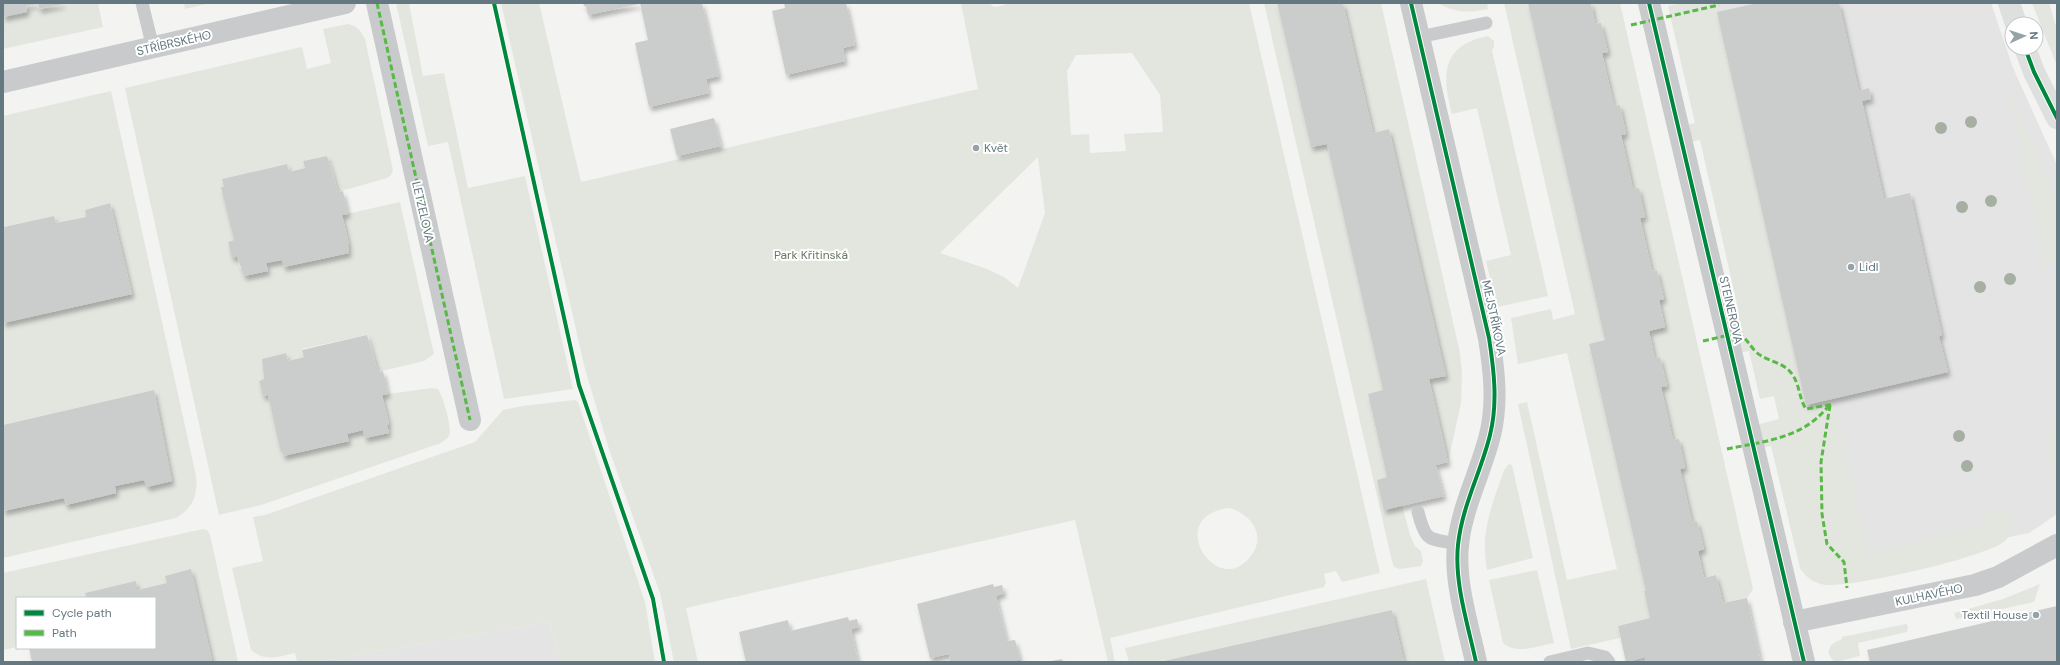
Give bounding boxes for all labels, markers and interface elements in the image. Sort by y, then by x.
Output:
north arrow [2004,16,2044,56]
street label: STŘÍBRSKÉHO [135,27,213,59]
text: N [2027,31,2041,40]
place label: Květ [984,140,1008,156]
marker: Květ [971,143,981,153]
street label: LETZELOVA [408,180,438,244]
park label: Park Křitinská [774,247,848,263]
place label: Lidl [1859,259,1878,275]
marker: Lidl [1846,262,1856,272]
street label: STEINEROVA [1715,275,1747,345]
street label: MEJSTŘÍKOVA [1478,279,1510,357]
street label: KULHAVÉHO [1894,580,1964,610]
legend [16,597,156,649]
text: Cycle path [52,605,112,621]
place label: Textil House [1961,607,2028,623]
marker: Textil House [2031,610,2041,620]
text: Path [52,625,77,641]

